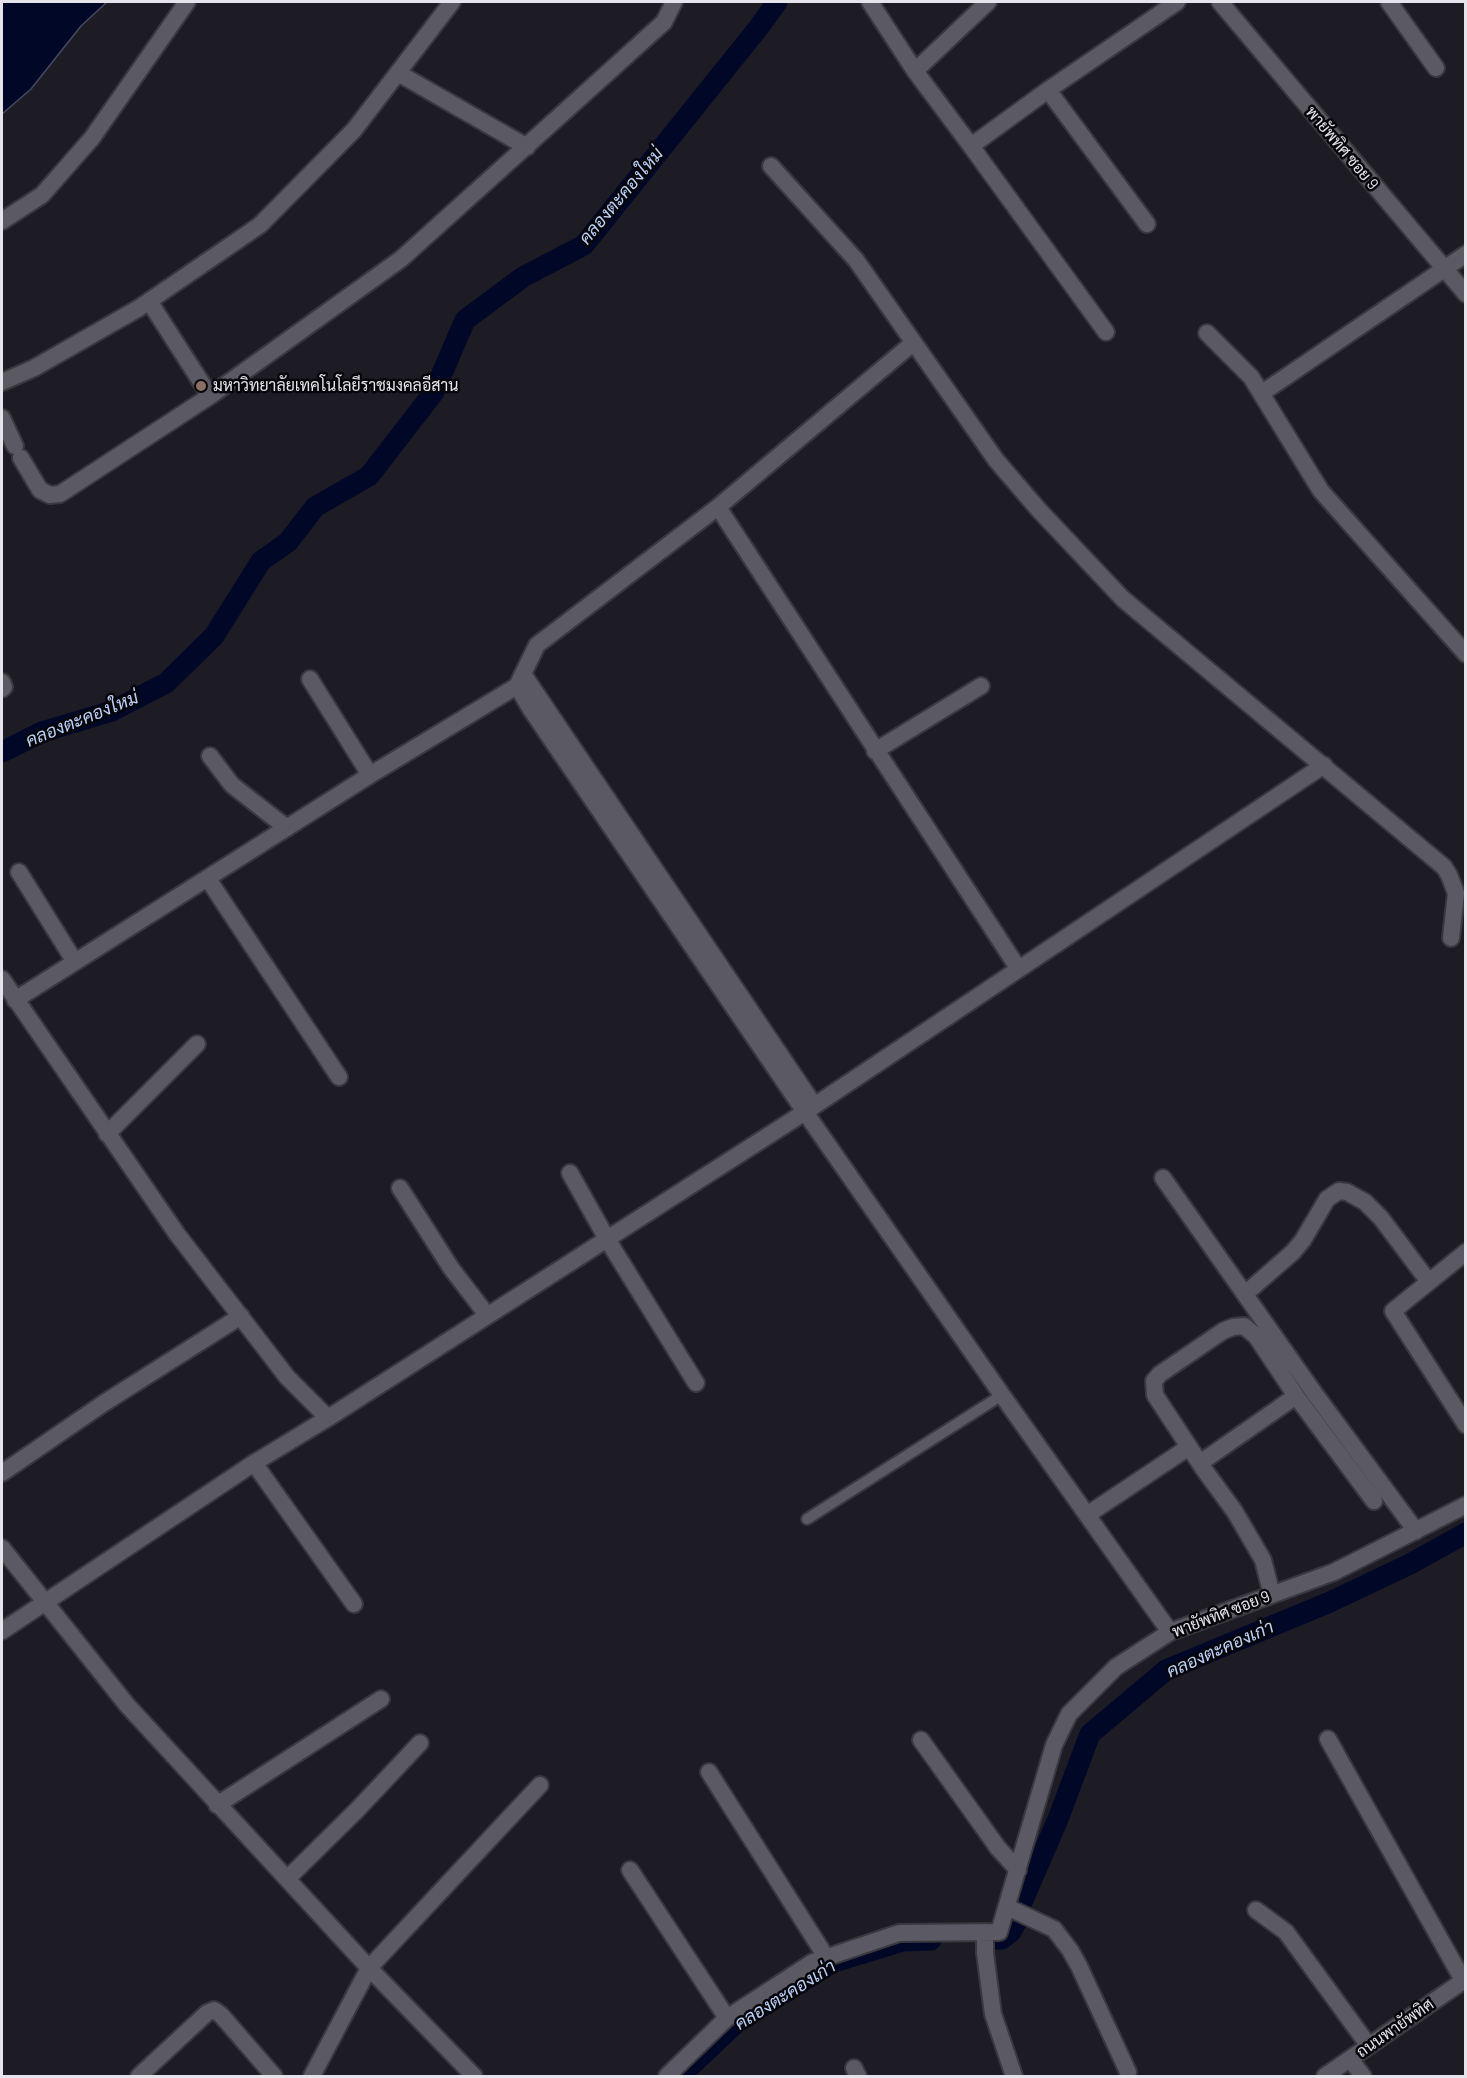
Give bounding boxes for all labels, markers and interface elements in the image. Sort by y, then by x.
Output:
street label: พายัพทิศ ซอย 9 [1301,102,1383,194]
water label: คลองตะคองใหม่ [574,143,668,249]
place label: มหาวิทยาลัยเทคโนโลยีราชมงคลอีสาน [213,376,459,396]
marker: มหาวิทยาลัยเทคโนโลยีราชมงคลอีสาน [194,379,208,393]
water label: คลองตะคองใหม่ [22,687,142,751]
street label: พายัพทิศ ซอย 9 [1169,1587,1273,1641]
water label: คลองตะคองเก่า [1163,1616,1277,1682]
water label: คลองตะคองเก่า [731,1955,839,2035]
street label: ถนนพายัพทิศ [1353,1994,1437,2062]

